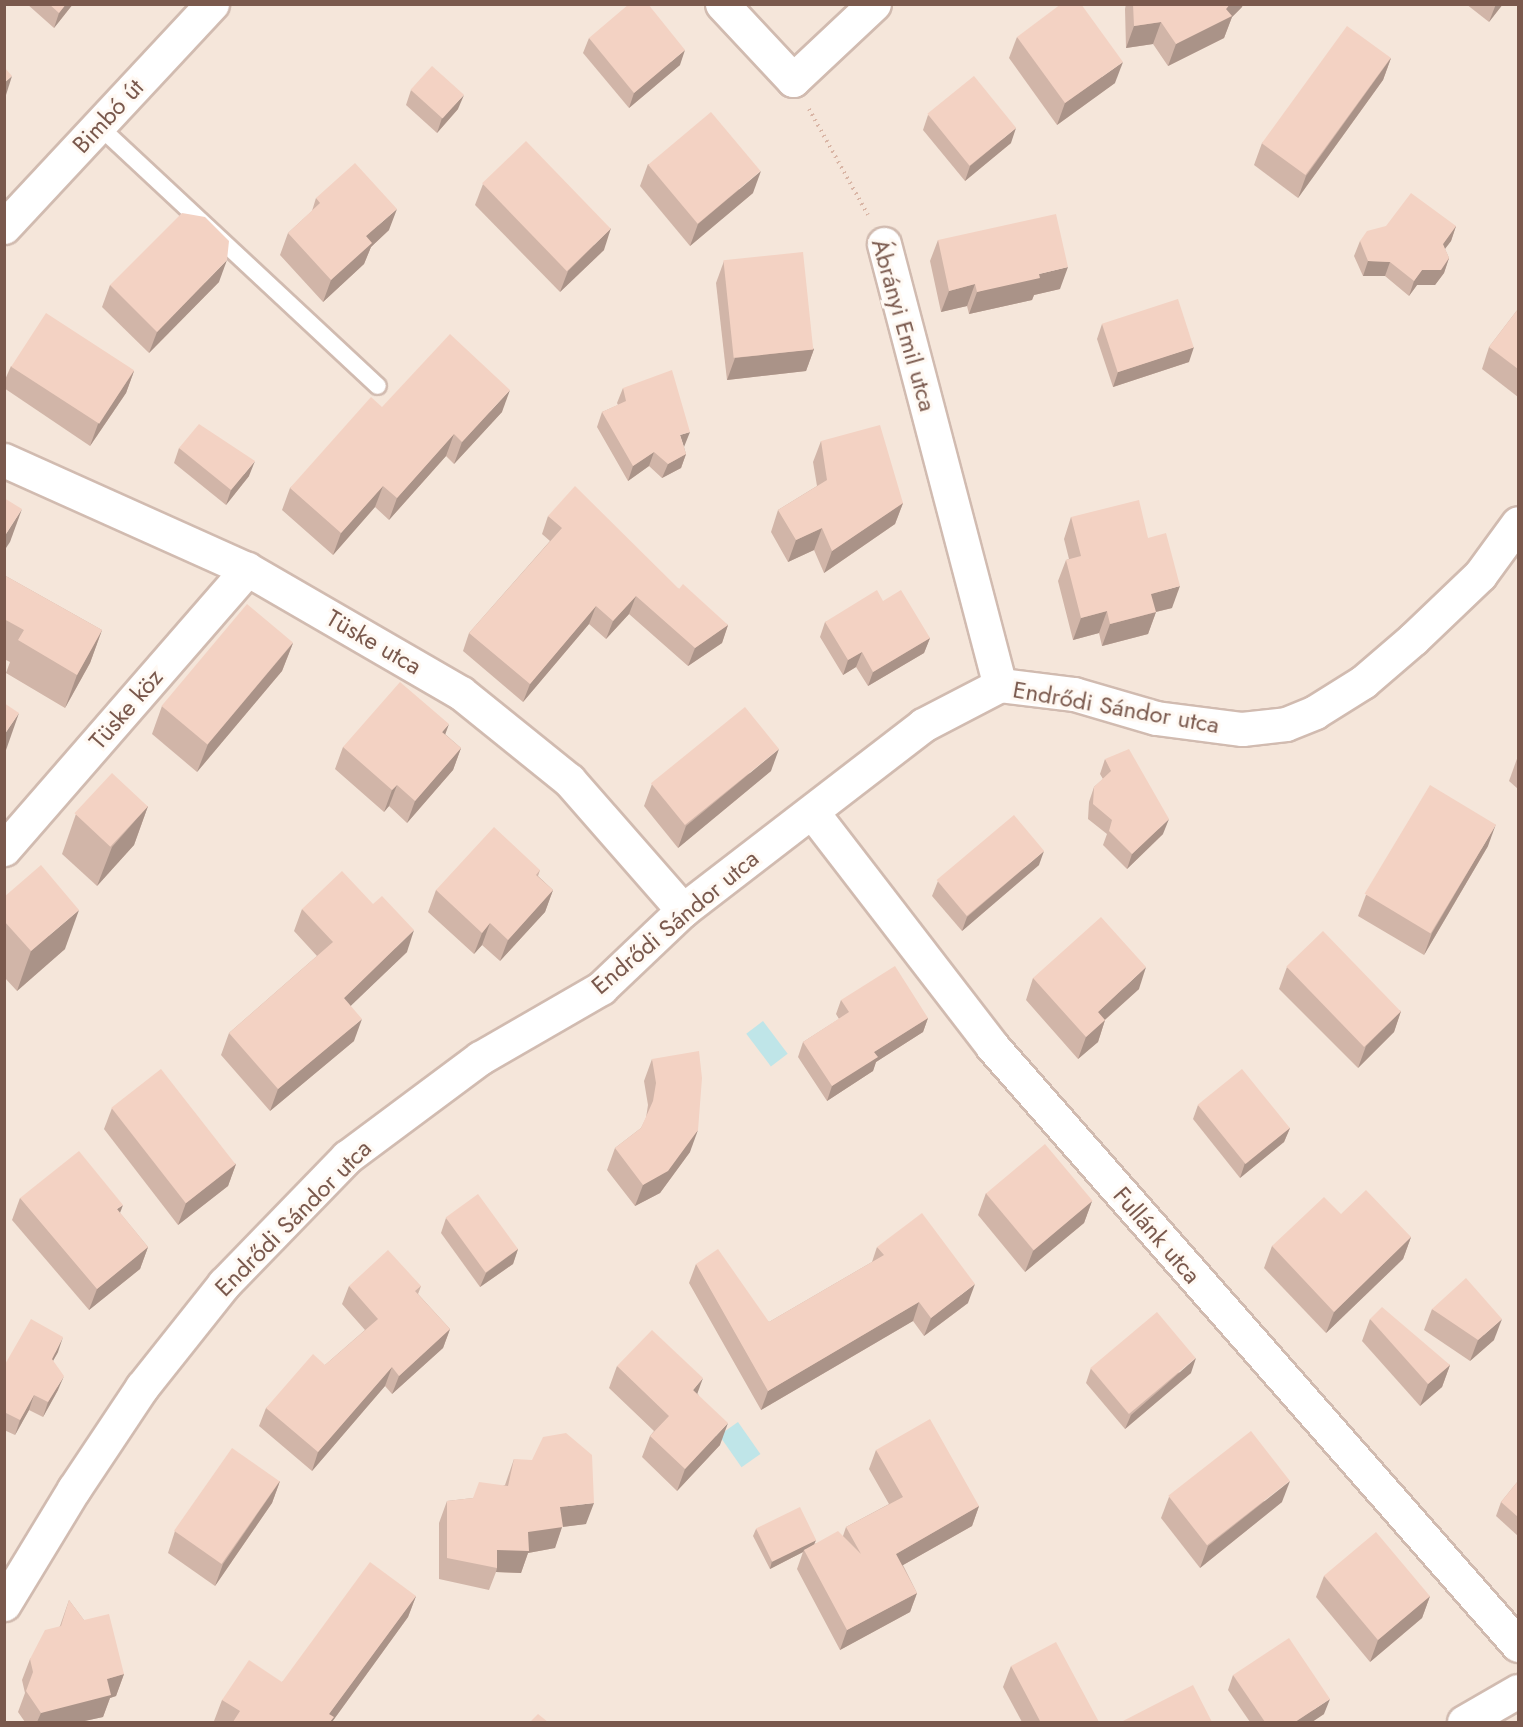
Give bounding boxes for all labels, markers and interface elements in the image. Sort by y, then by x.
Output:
street label: Bimbó út [67,73,149,159]
street label: Ábrányi Emil utca [866,235,942,415]
street label: Tüske utca [322,603,426,681]
street label: Tüske köz [83,663,169,755]
street label: Endrődi Sándor utca [1011,675,1221,739]
street label: Endrődi Sándor utca [586,844,764,1000]
street label: Endrődi Sándor utca [209,1134,377,1302]
street label: Fullánk utca [1107,1181,1207,1289]

